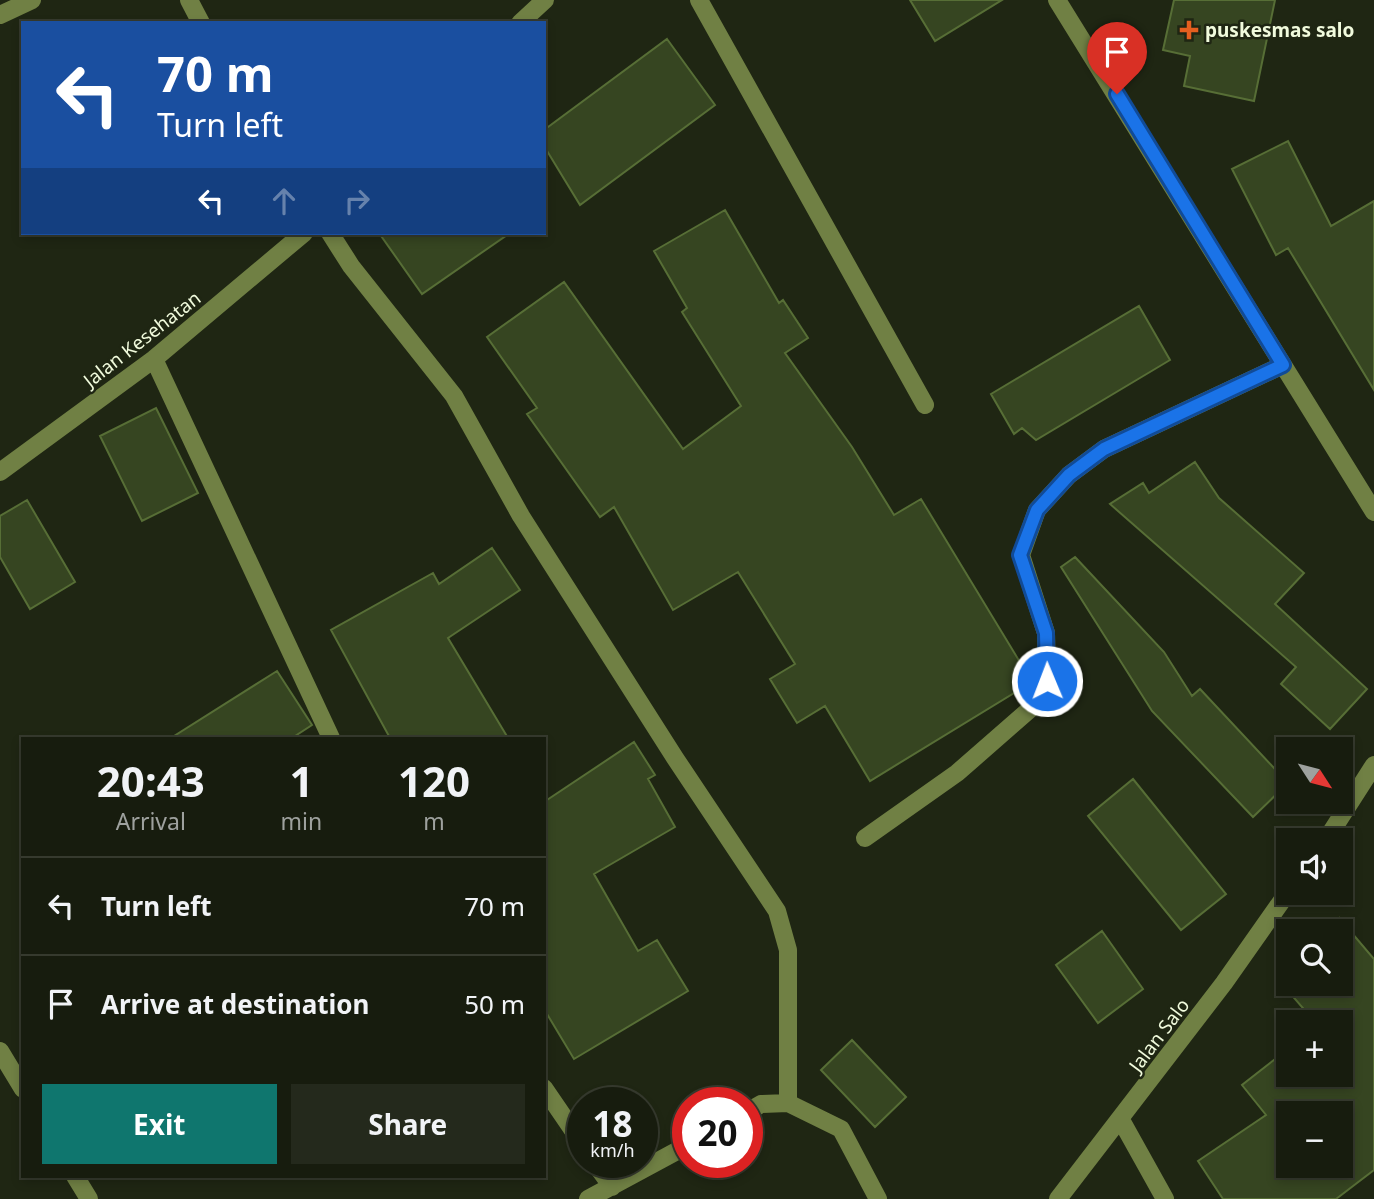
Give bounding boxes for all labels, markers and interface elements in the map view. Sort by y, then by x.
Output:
place label: puskesmas salo [1205,17,1354,43]
marker: puskesmas salo [1179,20,1199,40]
pin [1087,22,1147,94]
icon: arrive [1098,33,1136,71]
text: 70 m [157,40,274,106]
icon: left [42,49,133,140]
text: Turn left [157,103,283,146]
icon: left [192,182,230,220]
icon: ahead [265,182,303,220]
icon: right [338,182,376,220]
street label: Jalan Kesehatan [76,285,206,394]
position arrow [1010,644,1084,718]
north arrow [1276,737,1353,814]
map controls [1276,737,1353,1178]
text: 20:43 [97,752,205,809]
text: 1 [289,752,313,809]
text: 120 [398,752,470,809]
text: Arrival [116,805,186,837]
text: min [281,805,322,837]
text: m [423,805,445,837]
button: sound [1276,828,1353,905]
icon: left [42,887,80,925]
text: Turn left [101,888,212,924]
text: 70 m [464,888,525,924]
button: search [1276,919,1353,996]
icon: arrive [42,985,80,1023]
text: Arrive at destination [101,986,370,1022]
text: 50 m [464,986,525,1022]
street label: Jalan Salo [1122,993,1195,1079]
button: + [1276,1010,1353,1087]
button: Exit [42,1084,277,1164]
button: Share [291,1084,525,1164]
speed limit sign: 20 [672,1087,763,1178]
text: 18 [592,1100,633,1147]
button: − [1276,1101,1353,1178]
text: km/h [590,1138,635,1162]

